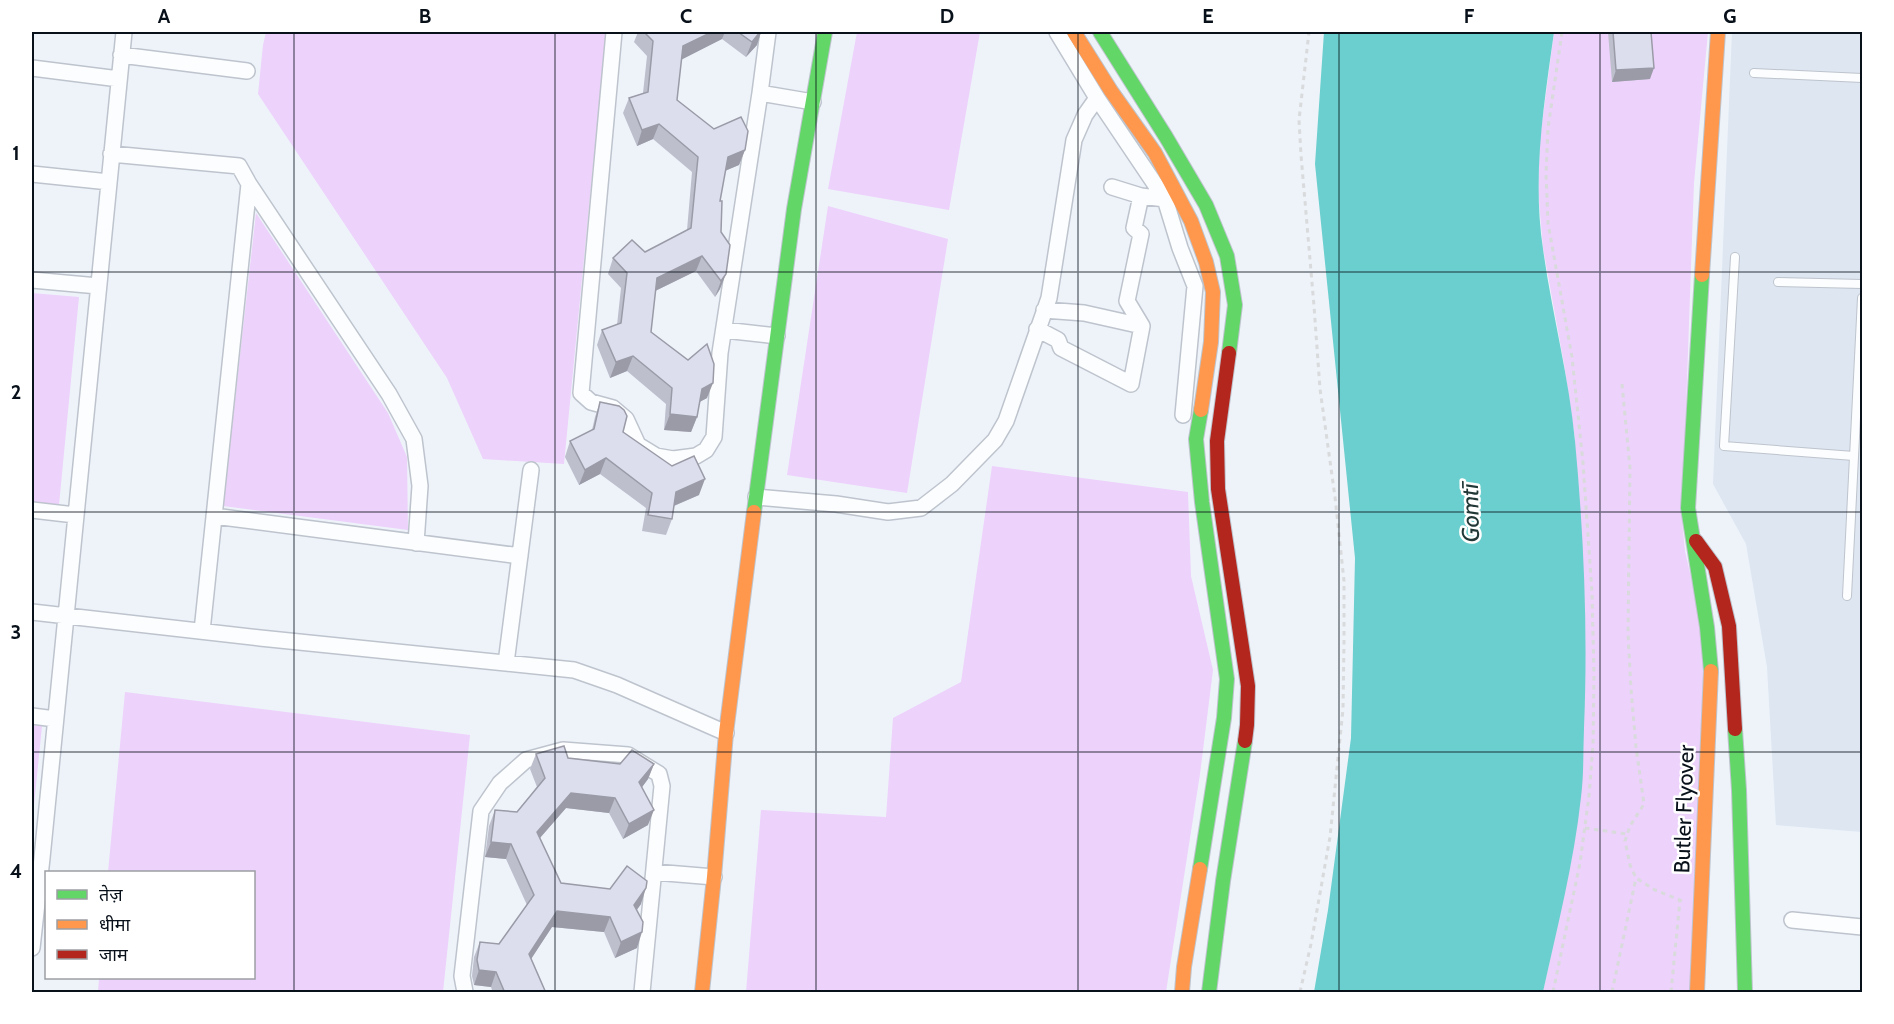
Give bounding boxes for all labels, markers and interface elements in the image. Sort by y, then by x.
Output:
text: A [158,4,171,28]
text: B [419,4,431,28]
text: C [680,4,692,28]
text: D [940,4,954,28]
text: E [1202,4,1214,28]
text: F [1464,4,1475,28]
text: G [1723,4,1737,28]
text: 1 [12,141,20,165]
text: 2 [11,380,21,404]
water label: Gomtī [1455,481,1485,543]
text: 3 [11,620,21,644]
street label: Butler Flyover [1668,744,1700,874]
text: 4 [10,859,22,883]
legend [45,871,255,979]
text: तेज़ [99,884,123,906]
text: धीमा [99,914,130,936]
text: जाम [99,944,129,966]

